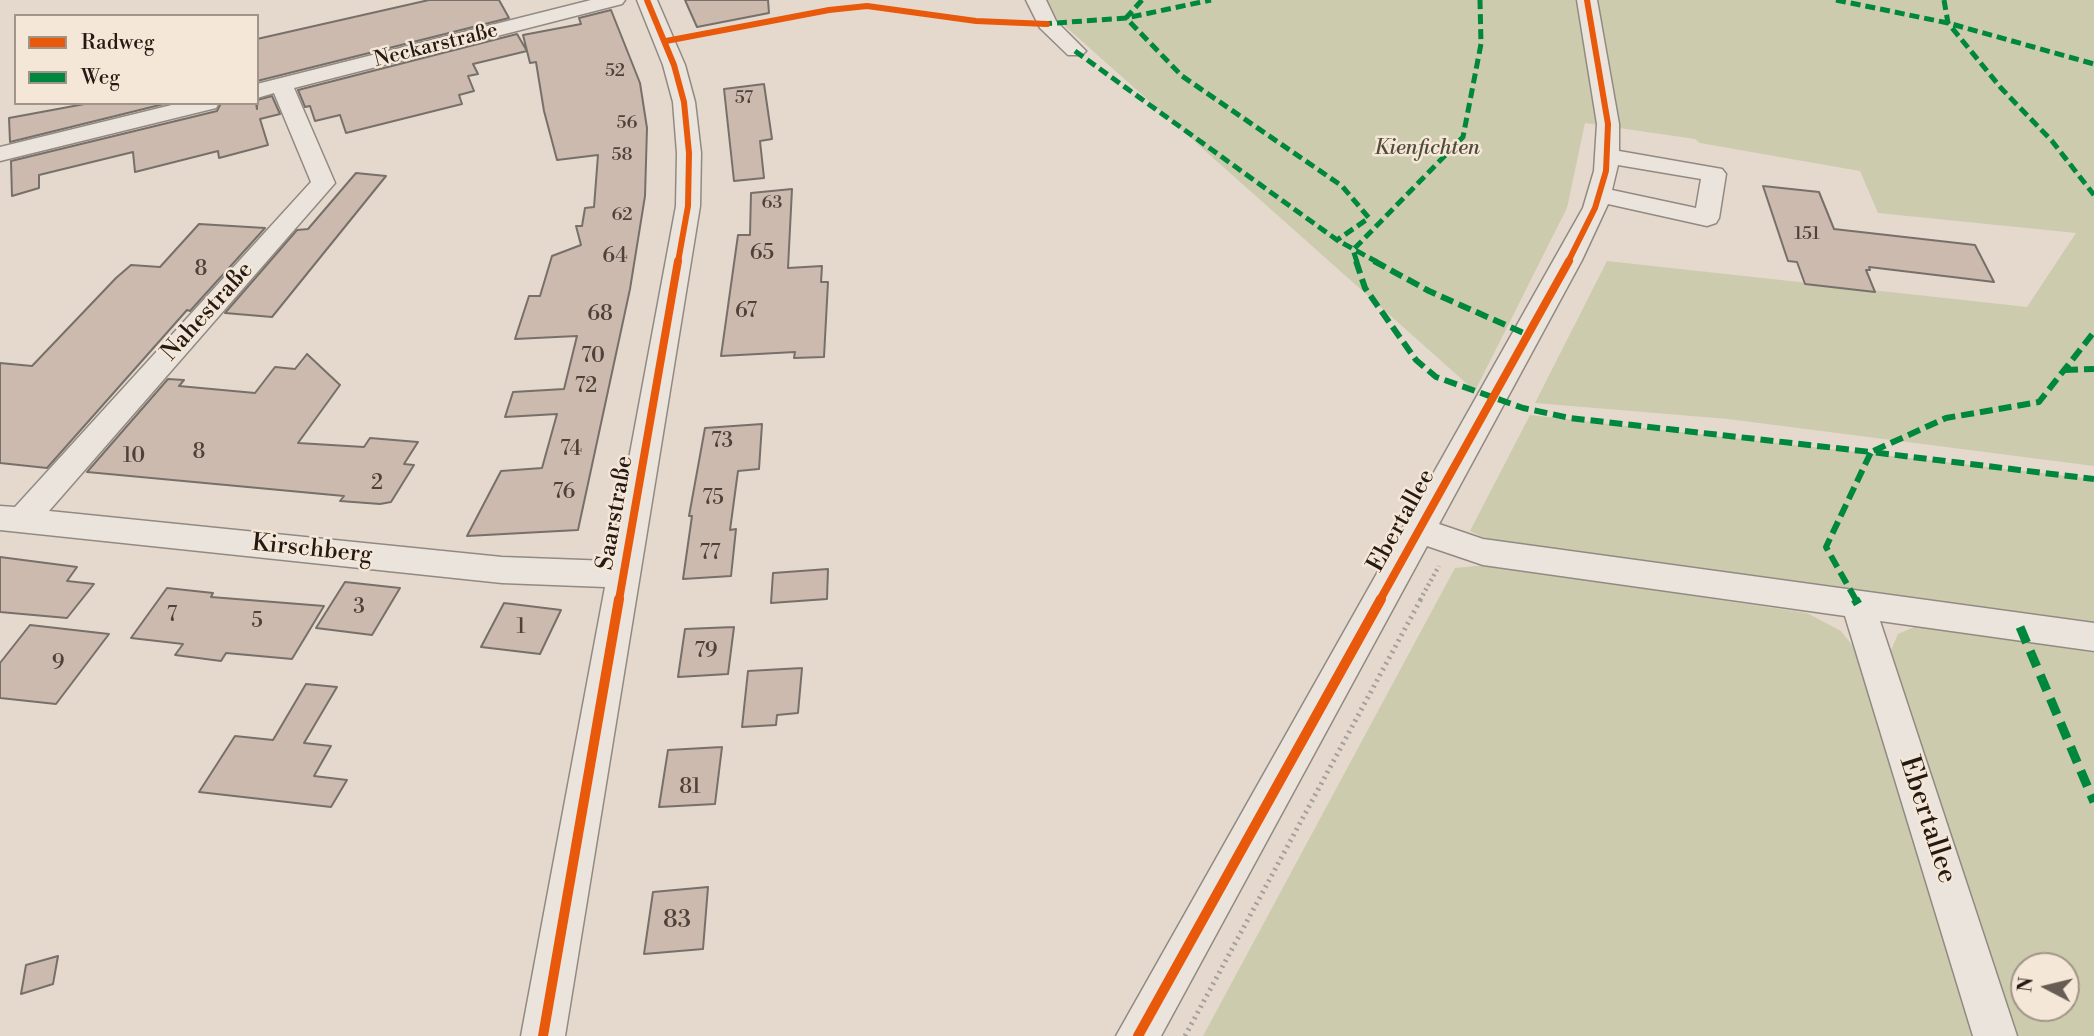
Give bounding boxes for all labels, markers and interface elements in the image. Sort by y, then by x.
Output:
legend [14,14,259,105]
street label: Neckarstraße [371,18,501,74]
text: Radweg [81,30,155,56]
house number: 52 [605,61,625,83]
text: Weg [81,65,120,91]
house number: 57 [735,88,753,110]
house number: 56 [617,113,637,135]
park label: Kienfichten [1374,136,1480,162]
house number: 58 [612,145,632,167]
house number: 63 [762,193,782,215]
house number: 62 [611,205,633,227]
house number: 151 [1794,224,1820,246]
house number: 65 [750,241,774,267]
house number: 64 [602,244,628,270]
street label: Nahestraße [156,257,260,367]
house number: 8 [195,257,207,283]
house number: 67 [735,299,757,325]
house number: 68 [587,302,613,328]
house number: 70 [581,344,605,370]
house number: 72 [575,374,597,400]
house number: 73 [711,429,733,455]
house number: 74 [560,437,582,463]
house number: 8 [193,440,205,466]
house number: 10 [123,444,145,470]
street label: Saarstraße [592,454,640,572]
street label: Ebertallee [1362,465,1442,577]
house number: 2 [371,471,383,497]
house number: 76 [553,480,575,506]
house number: 75 [702,486,724,512]
street label: Kirschberg [250,529,374,571]
house number: 77 [699,541,721,567]
house number: 3 [353,595,365,621]
house number: 7 [167,603,177,629]
house number: 5 [251,609,263,635]
house number: 1 [516,615,526,641]
house number: 79 [695,639,717,665]
house number: 9 [52,651,64,677]
street label: Ebertallee [1891,752,1963,888]
house number: 81 [679,775,701,801]
house number: 83 [663,907,691,935]
north arrow [2010,952,2080,1022]
text: N [2013,976,2039,994]

